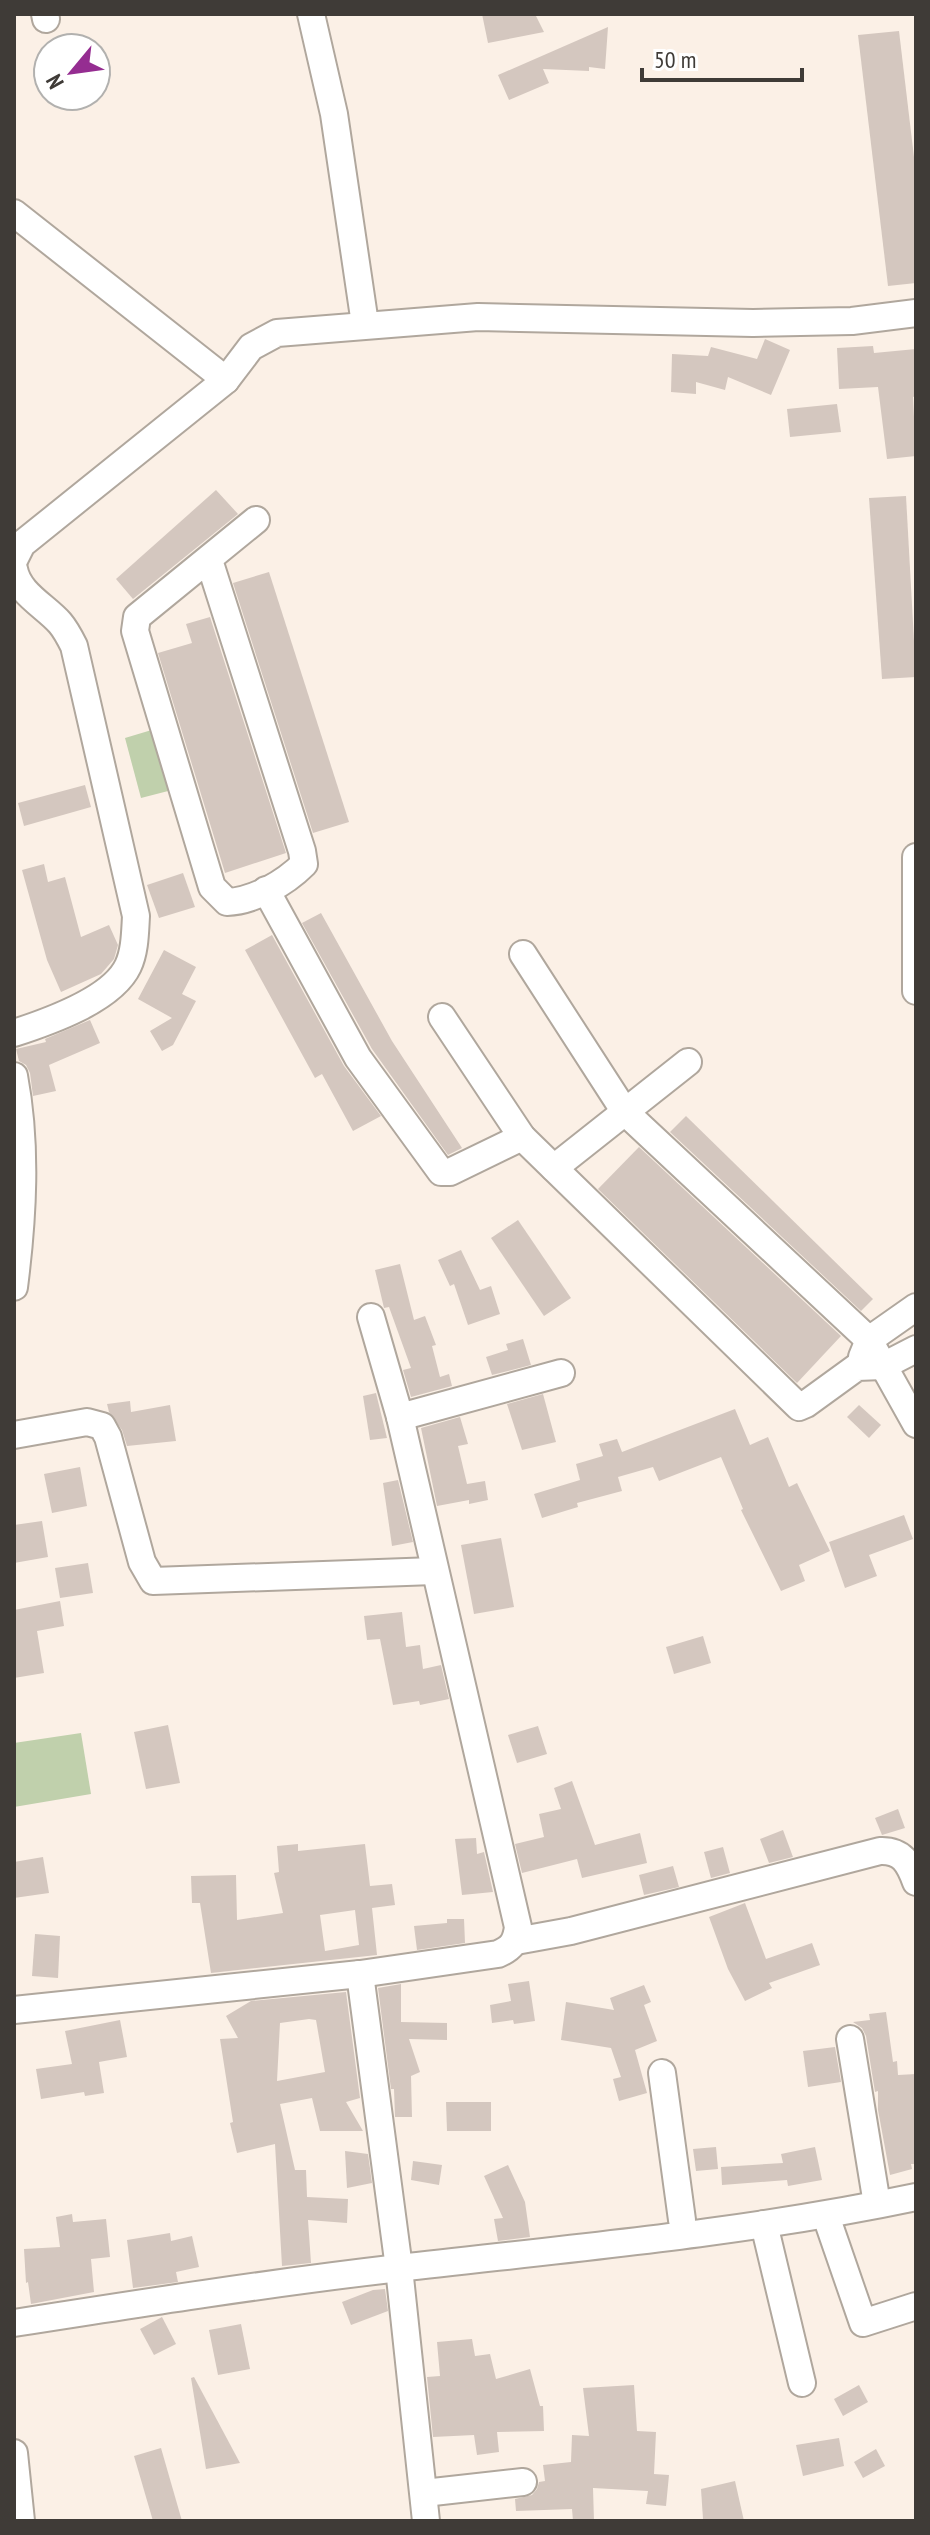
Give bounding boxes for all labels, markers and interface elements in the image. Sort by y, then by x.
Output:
north arrow [32,32,112,112]
scale bar [642,32,802,82]
text: 50 m [654,44,696,75]
text: N [39,70,70,94]

